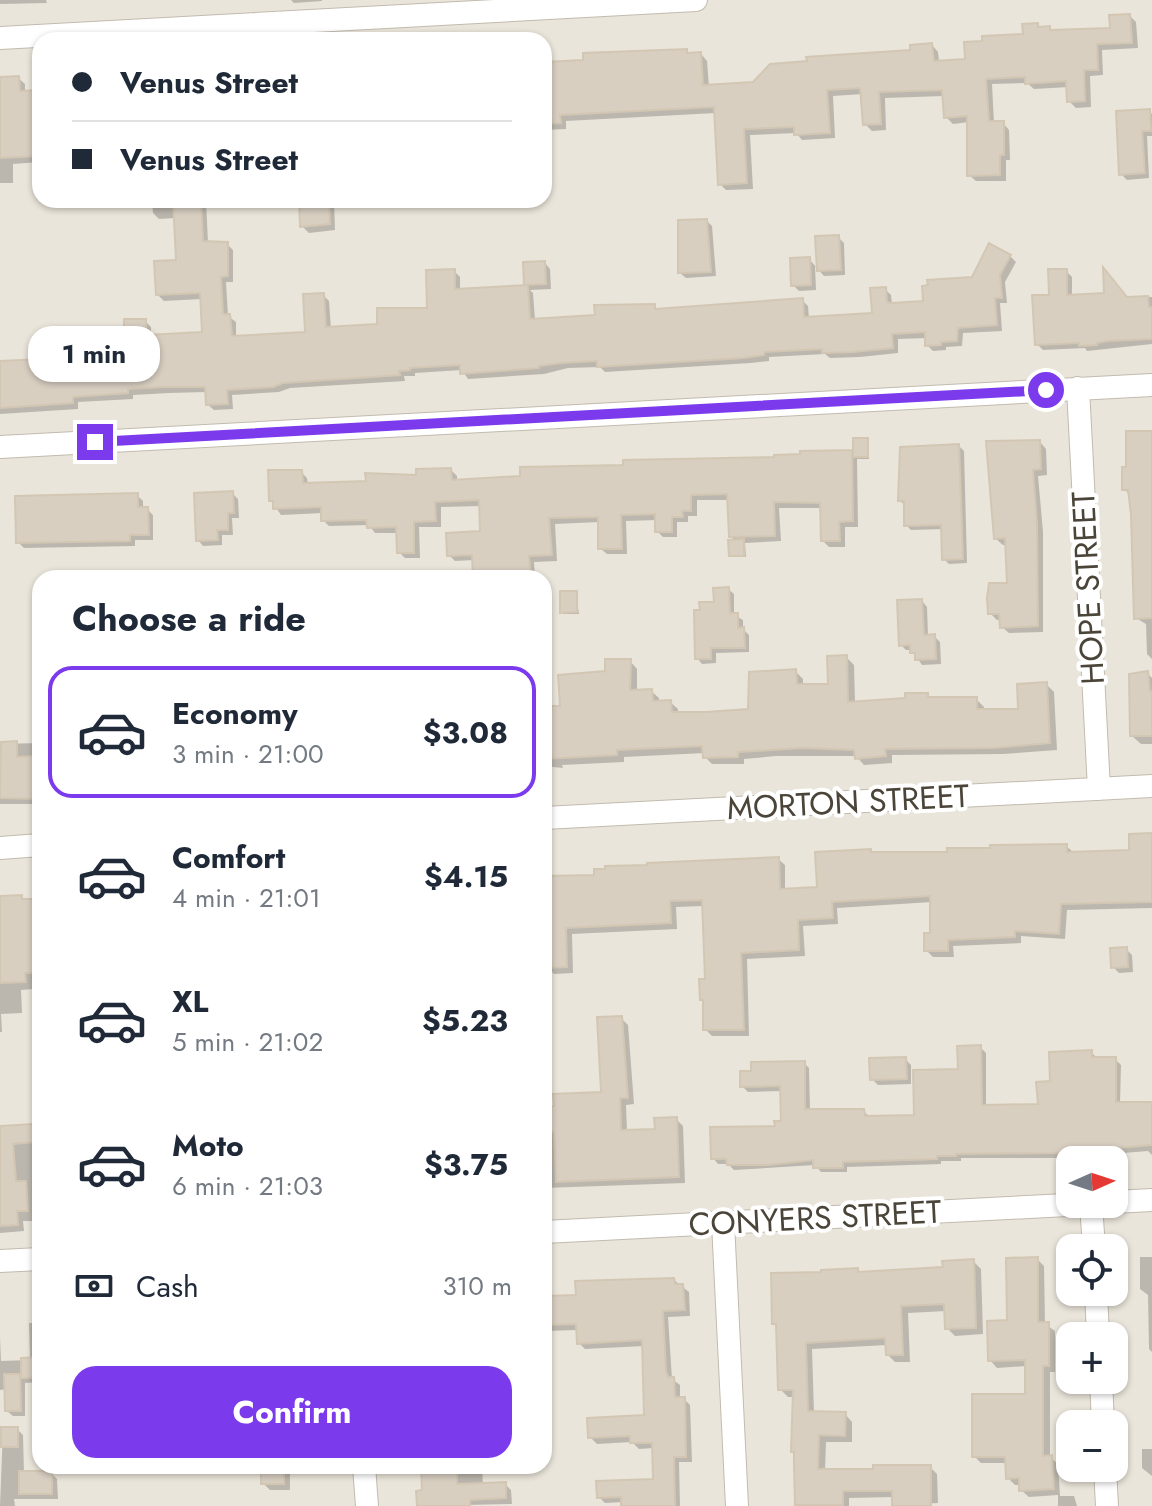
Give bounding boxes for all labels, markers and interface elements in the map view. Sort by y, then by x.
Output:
text: Venus Street [120,61,298,104]
text: Venus Street [120,138,298,181]
callout: 1 min [29,326,161,382]
text: 1 min [62,335,126,373]
route start [1028,372,1064,408]
route end [77,424,113,460]
street label: HOPE STREET [1060,490,1116,686]
text: Choose a ride [72,592,306,644]
text: Economy [172,692,298,735]
icon: car [76,696,148,768]
text: $3.08 [423,711,508,754]
text: 3 min · 21:00 [172,735,324,773]
street label: MORTON STREET [726,773,970,831]
text: Comfort [172,836,285,879]
icon: car [76,840,148,912]
text: $4.15 [424,855,508,898]
text: 4 min · 21:01 [172,879,321,917]
text: XL [172,980,208,1023]
icon: car [76,984,148,1056]
text: $5.23 [422,999,508,1042]
text: 5 min · 21:02 [172,1023,323,1061]
text: Moto [172,1124,244,1167]
icon: car [76,1128,148,1200]
text: $3.75 [424,1143,508,1186]
north arrow [1056,1146,1128,1218]
map controls [1056,1146,1128,1482]
text: 6 min · 21:03 [172,1167,323,1205]
street label: CONYERS STREET [687,1188,943,1248]
button: locate [1056,1234,1128,1306]
icon: cash [72,1264,116,1308]
text: Cash [136,1265,199,1308]
text: 310 m [442,1267,512,1305]
button: + [1056,1322,1128,1394]
button: Confirm [72,1366,512,1458]
button: − [1056,1410,1128,1482]

